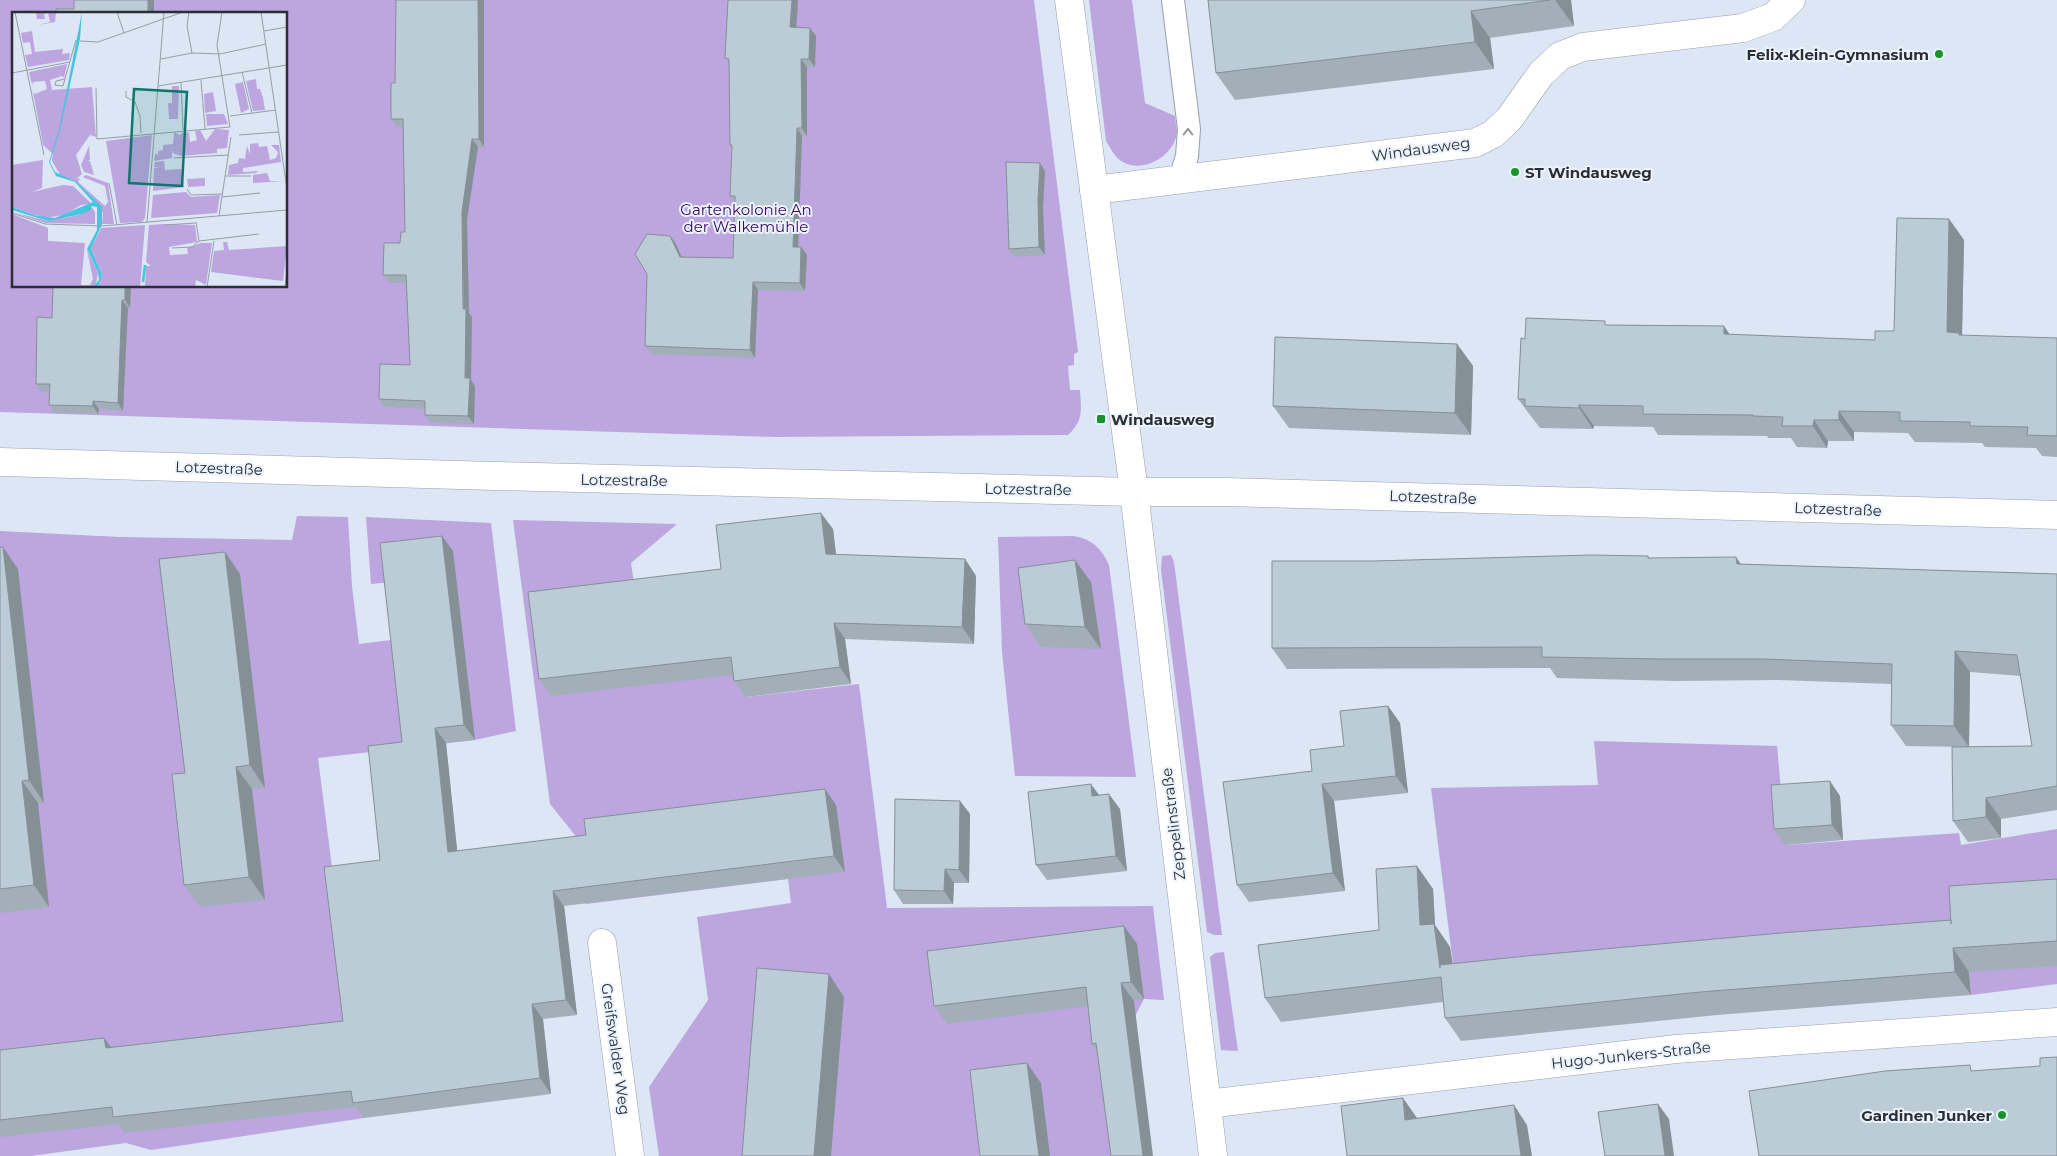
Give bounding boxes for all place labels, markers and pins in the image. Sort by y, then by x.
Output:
place label: Felix-Klein-Gymnasium [1747,45,1929,64]
marker: Felix-Klein-Gymnasium [1933,48,1945,60]
place label: ST Windausweg [1525,163,1652,182]
marker: ST Windausweg [1509,166,1521,178]
place label: Windausweg [1111,410,1215,429]
marker: Windausweg [1095,413,1107,425]
place label: Gardinen Junker [1861,1106,1993,1125]
marker: Gardinen Junker [1996,1109,2008,1121]

